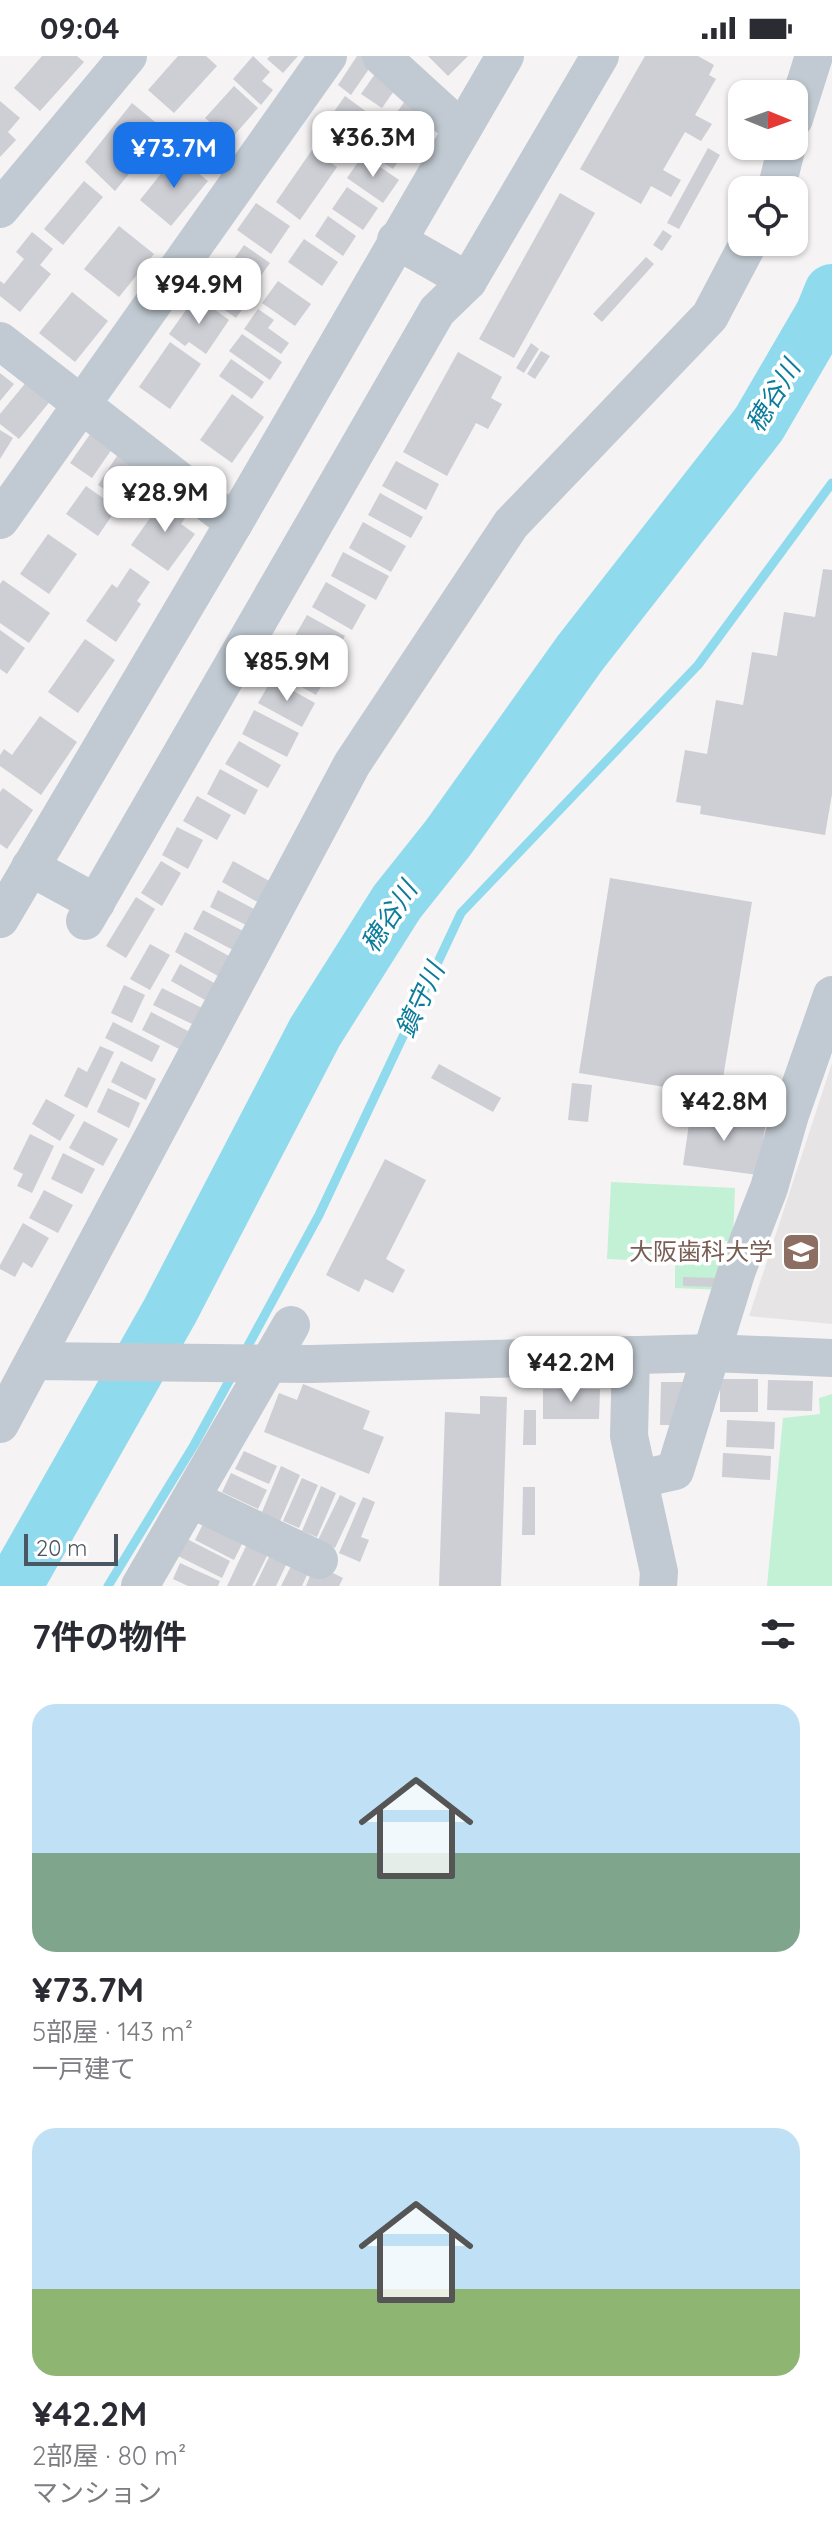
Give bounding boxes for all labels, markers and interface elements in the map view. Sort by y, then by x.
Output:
text: 09:04 [40,9,120,47]
north arrow [728,80,808,160]
map controls [728,80,808,256]
pin: ¥36.3M [308,111,438,179]
text: ¥36.3M [330,120,416,153]
pin: ¥73.7M [109,122,239,190]
text: ¥73.7M [131,131,217,164]
button: locate [728,176,808,256]
pin: ¥94.9M [134,258,264,326]
text: ¥94.9M [155,267,243,300]
water label: 穂谷川 [738,351,808,438]
pin: ¥28.9M [100,466,230,534]
text: ¥28.9M [121,475,209,508]
pin: ¥85.9M [222,635,352,703]
text: ¥85.9M [244,644,330,677]
water label: 穂谷川 [353,873,425,958]
water label: 鎮守川 [388,955,452,1042]
pin: ¥42.8M [659,1075,789,1143]
text: ¥42.8M [680,1084,768,1117]
school or university icon: 大阪歯科大学 [780,1231,822,1273]
place label: 大阪歯科大学 [629,1236,773,1266]
pin: ¥42.2M [506,1336,636,1404]
text: ¥42.2M [527,1345,615,1378]
scale bar [24,1530,118,1566]
text: 20 m [36,1534,87,1562]
icon: filters [756,1612,800,1656]
text: 7件の物件 [32,1615,187,1658]
icon: home [344,1756,488,1900]
text: ¥73.7M [32,1968,144,2011]
text: 5部屋 · 143 m² [32,2015,193,2048]
text: 一戸建て [32,2052,136,2085]
icon: home [344,2180,488,2324]
text: ¥42.2M [32,2392,147,2435]
text: 2部屋 · 80 m² [32,2439,186,2472]
text: マンション [32,2476,162,2509]

